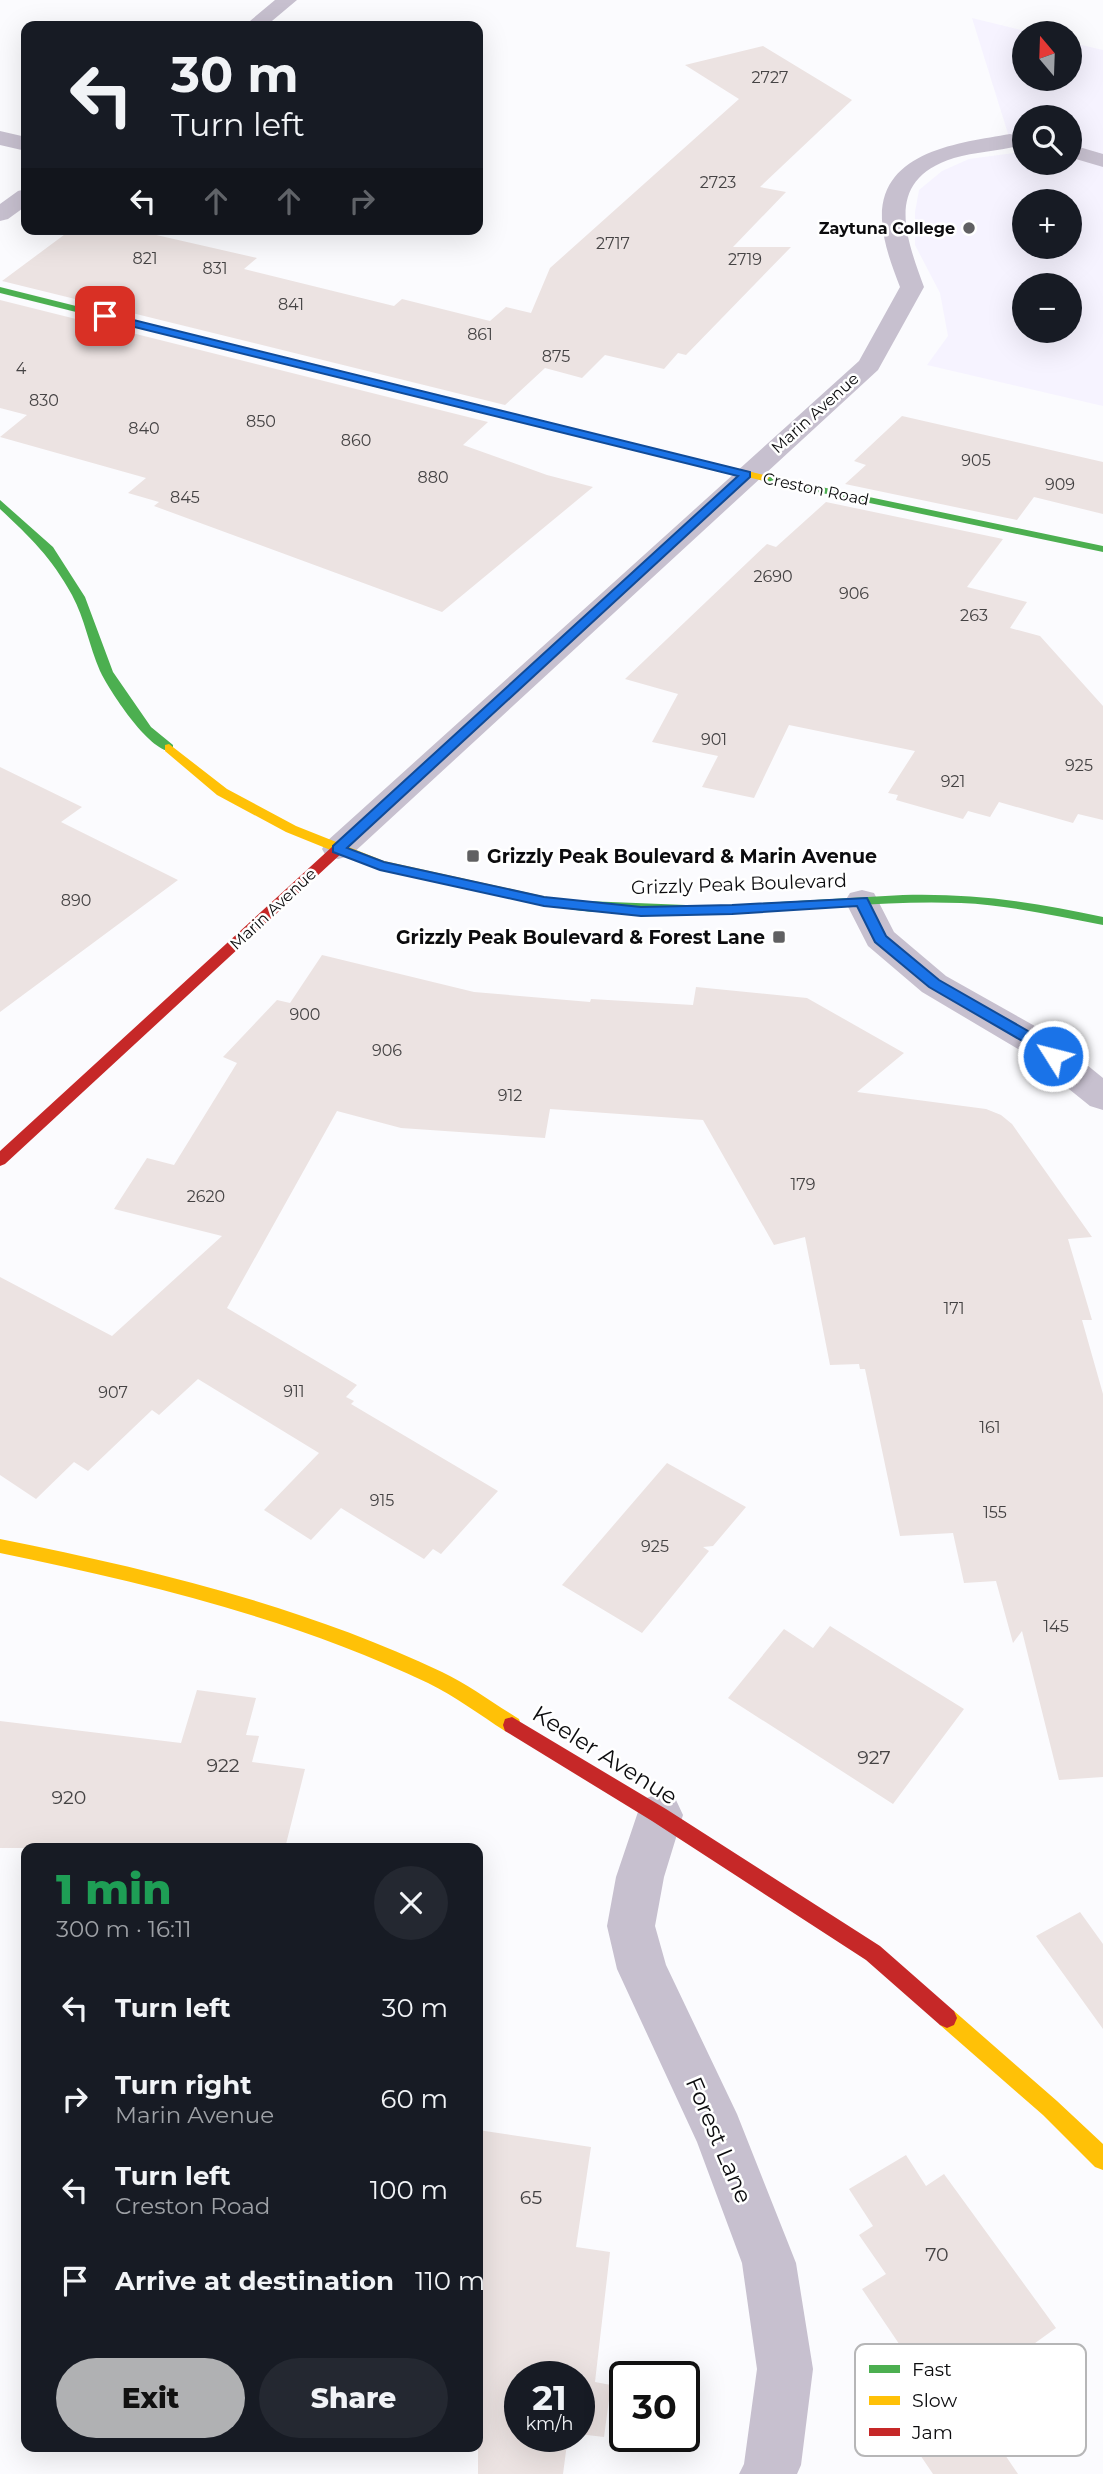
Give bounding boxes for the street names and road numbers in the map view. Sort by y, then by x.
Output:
street label: Marin Avenue [768,369,862,457]
street label: Creston Road [761,468,871,510]
street label: Marin Avenue [226,864,320,954]
street label: Grizzly Peak Boulevard [631,869,847,899]
street label: Keeler Avenue [527,1699,683,1811]
street label: Forest Lane [680,2073,758,2207]

